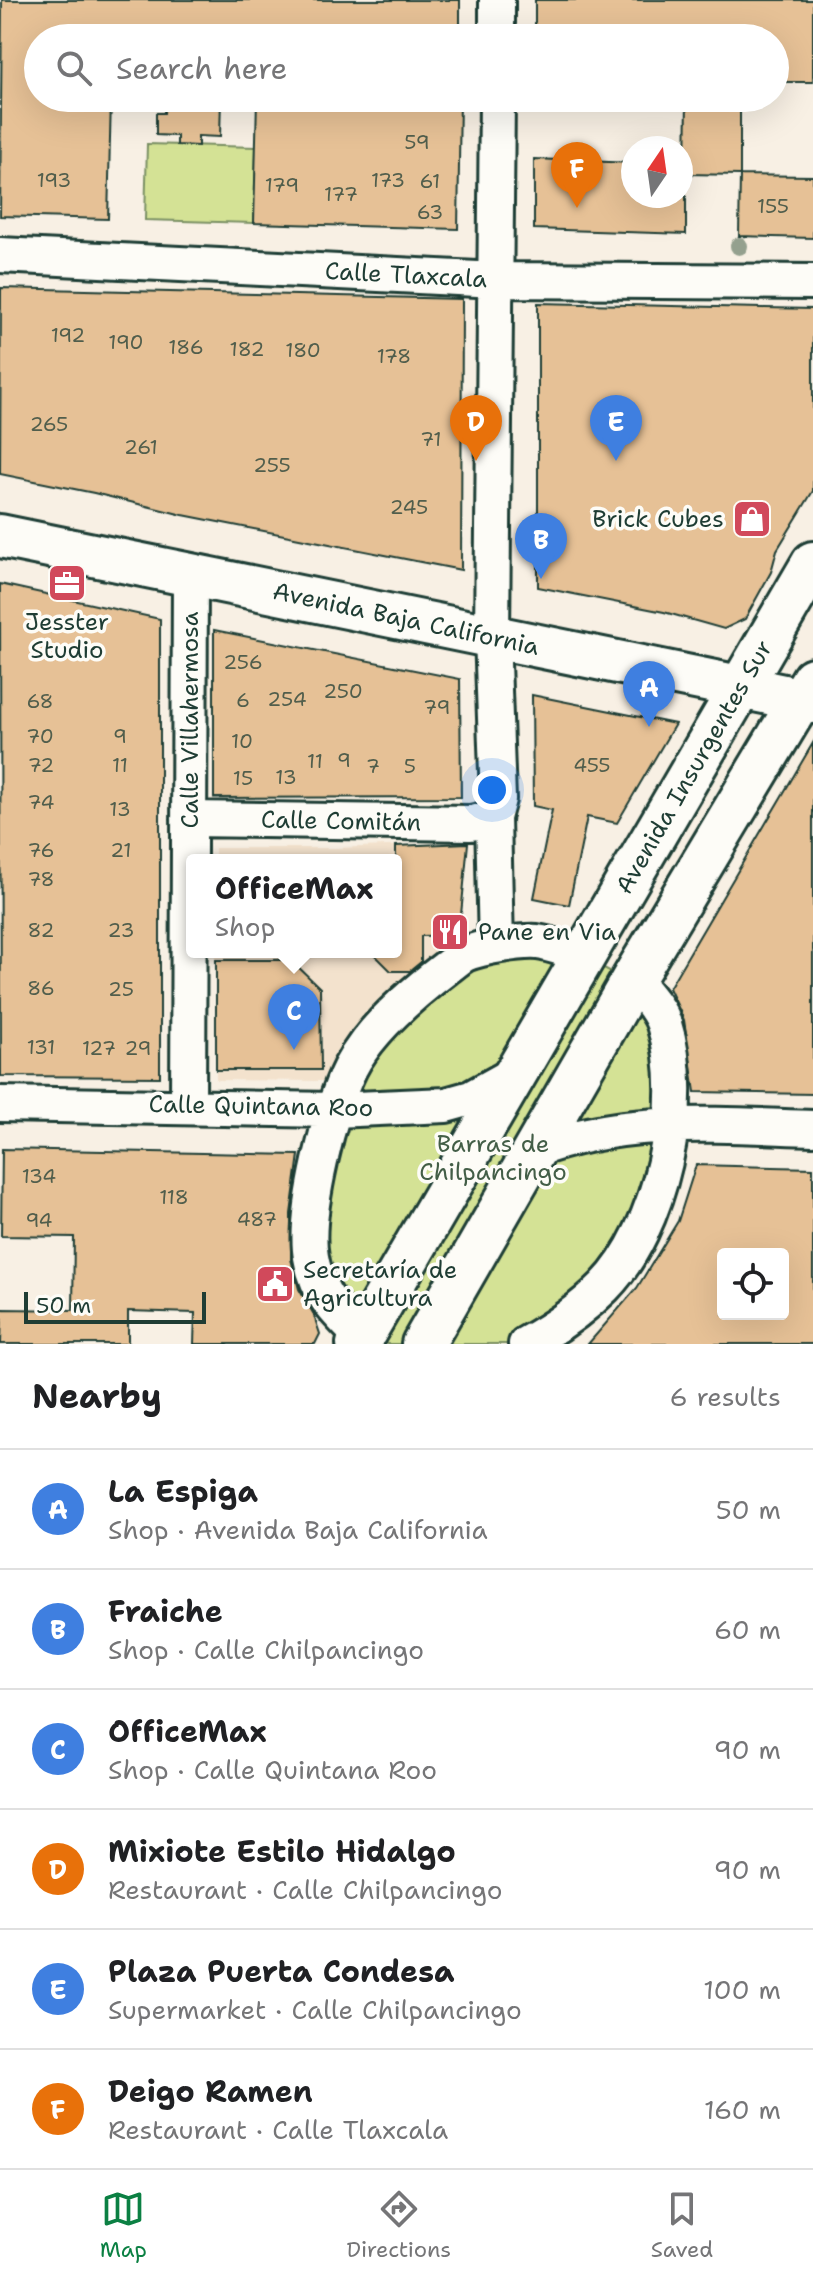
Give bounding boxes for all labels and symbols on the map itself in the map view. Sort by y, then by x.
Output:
house number: 59 [404,129,430,155]
north arrow [621,136,693,208]
pin: F [551,142,603,208]
house number: 193 [37,167,71,193]
house number: 173 [371,167,405,193]
house number: 61 [420,168,440,194]
house number: 179 [265,172,299,198]
house number: 177 [324,181,358,207]
house number: 155 [757,193,789,219]
house number: 63 [417,199,443,225]
street label: Calle Tlaxcala [324,255,488,295]
house number: 192 [51,322,85,348]
house number: 190 [108,329,144,355]
house number: 186 [168,334,204,360]
house number: 182 [230,336,264,362]
house number: 180 [285,337,321,363]
house number: 178 [377,343,411,369]
pin: D [450,395,502,461]
pin: E [590,395,642,461]
house number: 265 [30,411,68,437]
house number: 71 [420,426,442,452]
house number: 261 [124,434,158,460]
house number: 255 [253,452,291,478]
house number: 245 [390,494,428,520]
shop icon: Brick Cubes [731,498,773,540]
place label: Brick Cubes [592,503,724,535]
pin: B [515,513,567,579]
office icon: Jesster Studio [46,562,88,604]
street label: Avenida Baja California [270,575,542,663]
place label: Jesster Studio [25,606,109,666]
street label: Calle Villahermosa [174,612,206,828]
street label: Avenida Insurgentes Sur [610,635,778,899]
house number: 256 [223,649,263,675]
pin: A [623,661,675,727]
house number: 250 [323,678,363,704]
house number: 254 [267,686,307,712]
house number: 6 [236,687,250,713]
house number: 68 [26,688,54,714]
house number: 79 [423,694,451,720]
house number: 70 [26,723,54,749]
house number: 9 [113,723,127,749]
house number: 10 [231,728,253,754]
house number: 9 [337,747,351,773]
house number: 11 [307,748,323,774]
house number: 72 [28,752,54,778]
house number: 11 [112,752,128,778]
house number: 455 [573,752,611,778]
house number: 7 [366,753,380,779]
house number: 5 [404,753,416,779]
house number: 13 [275,764,297,790]
house number: 15 [233,765,253,791]
your location [472,770,512,810]
house number: 74 [27,789,55,815]
house number: 13 [109,796,131,822]
street label: Calle Comitán [261,804,421,838]
house number: 76 [27,837,55,863]
house number: 21 [110,837,132,863]
house number: 78 [27,866,55,892]
restaurant icon: Pane en Via [429,911,471,953]
place label: Pane en Via [478,916,616,948]
house number: 82 [28,917,54,943]
house number: 23 [108,917,134,943]
house number: 86 [27,975,55,1001]
house number: 25 [108,976,134,1002]
pin: C [268,984,320,1050]
house number: 131 [27,1034,55,1060]
house number: 127 [82,1035,116,1061]
house number: 29 [125,1035,151,1061]
street label: Calle Quintana Roo [148,1088,374,1124]
park label: Barras de Chilpancingo [419,1128,567,1188]
house number: 134 [22,1163,56,1189]
house number: 118 [159,1184,189,1210]
house number: 487 [237,1206,277,1232]
house number: 94 [25,1207,53,1233]
place label: Secretaría de Agricultura [303,1254,457,1314]
public building icon: Secretaría de Agricultura [254,1263,296,1305]
scale bar [24,1288,206,1324]

